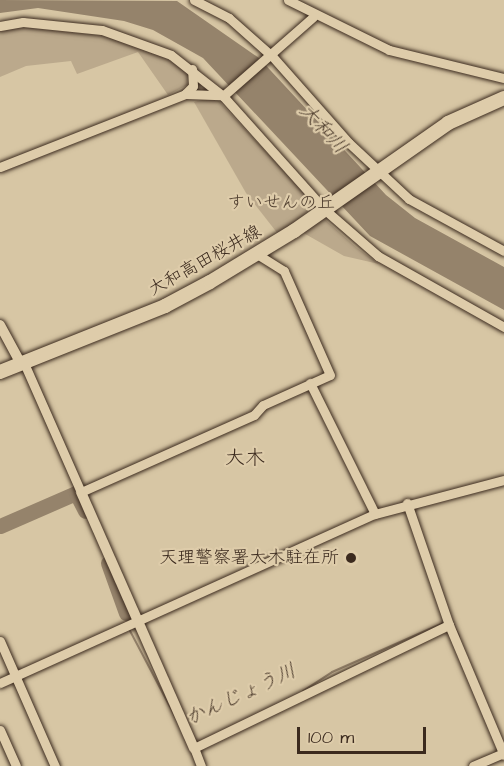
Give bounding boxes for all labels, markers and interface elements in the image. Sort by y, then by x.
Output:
water label: 大和川 [294,99,352,159]
park label: すいせんの丘 [227,192,335,214]
street label: 大和高田桜井線 [145,221,265,301]
district label: 大木 [225,446,265,470]
place label: 天理警察署大木駐在所 [159,547,339,569]
marker: 天理警察署大木駐在所 [344,551,358,565]
water label: かんじょう川 [182,659,300,731]
scale bar [300,715,429,753]
text: 100 m [308,725,354,750]

